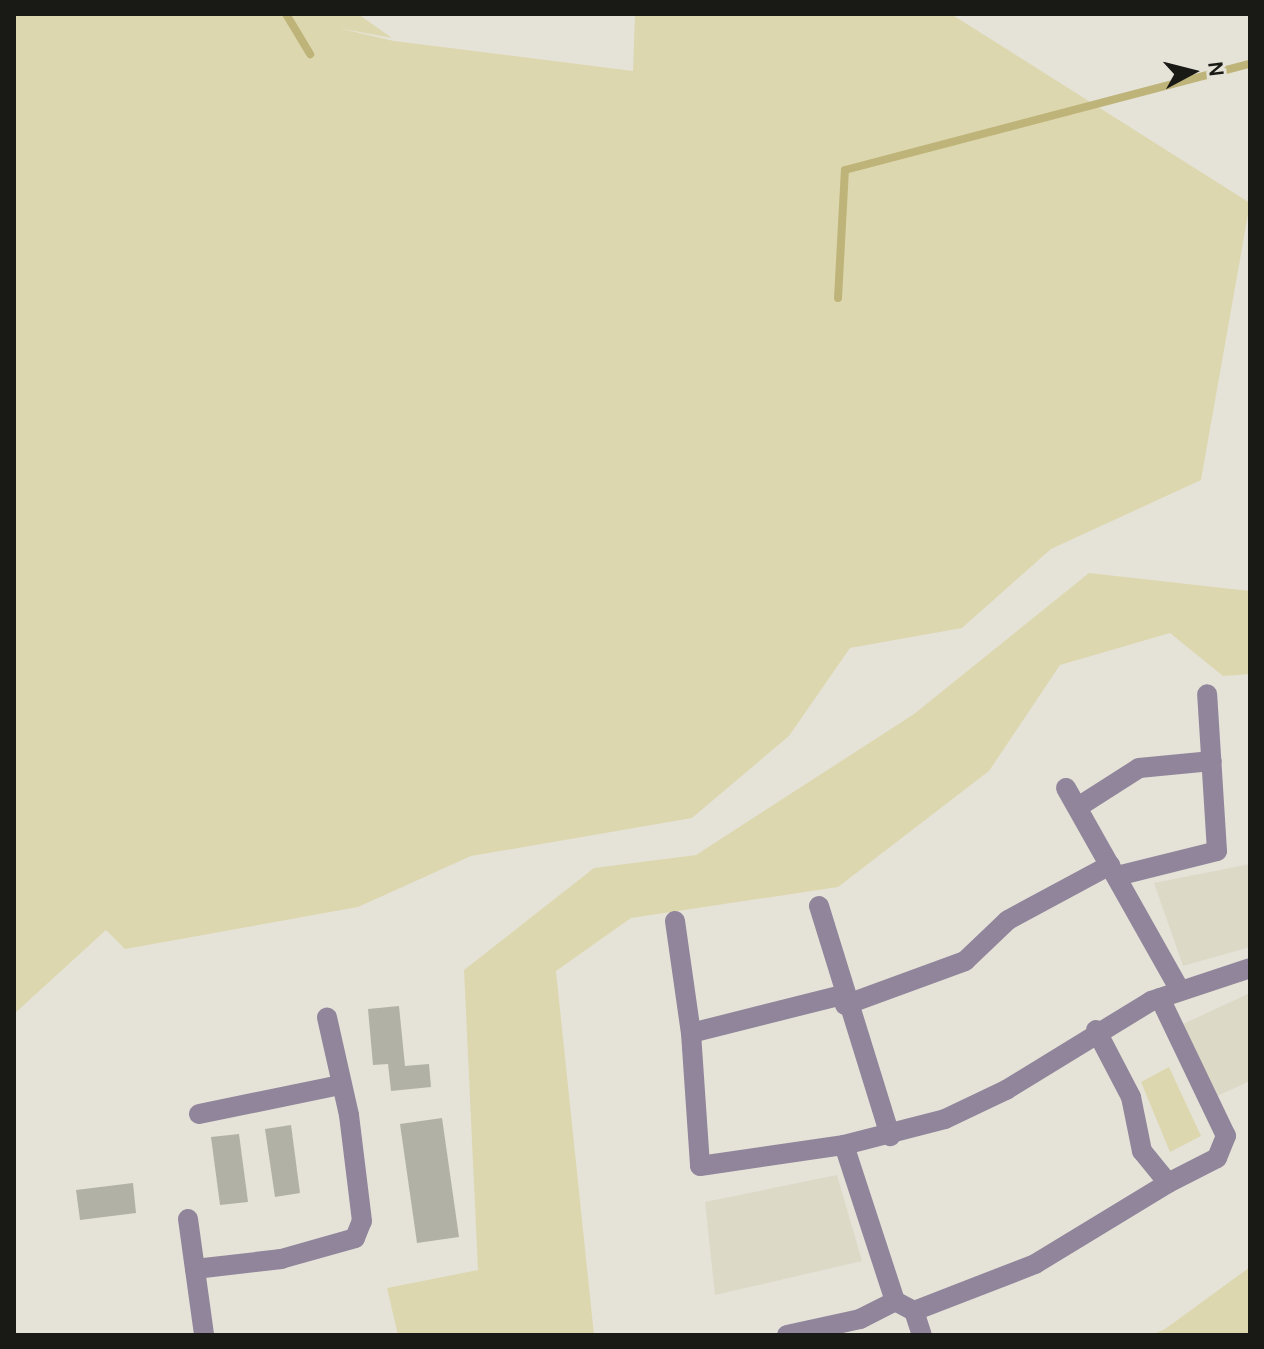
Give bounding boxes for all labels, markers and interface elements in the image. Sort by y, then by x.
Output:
north arrow [1152,32,1232,112]
text: N [1202,60,1230,78]

